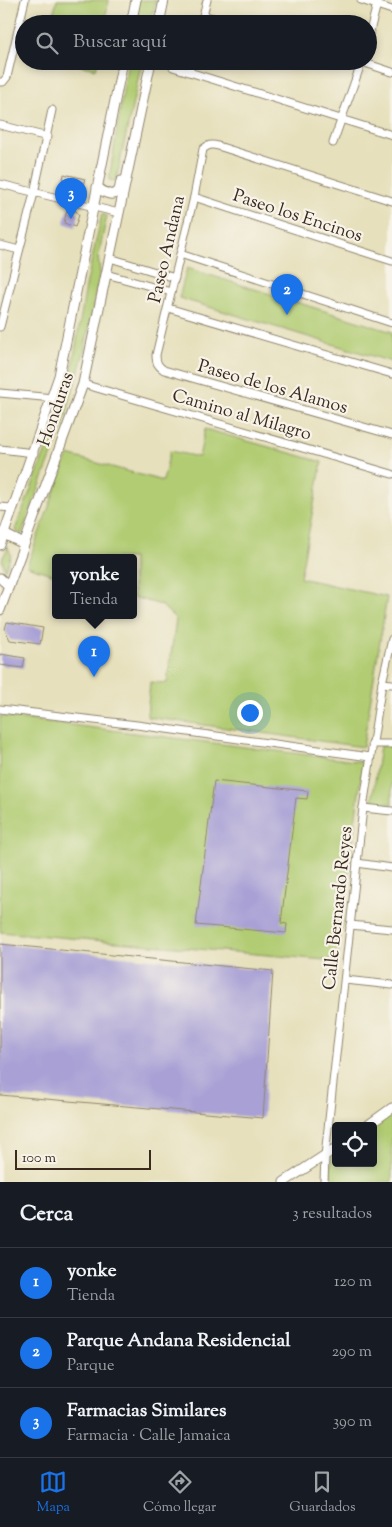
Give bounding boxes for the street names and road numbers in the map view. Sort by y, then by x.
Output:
street label: Paseo los Encinos [229,184,366,250]
street label: Paseo Andana [143,193,193,306]
street label: Paseo de los Alamos [195,354,350,422]
street label: Honduras [32,369,82,450]
street label: Camino al Milagro [169,384,314,448]
street label: Calle Bernardo Reyes [317,825,361,992]

